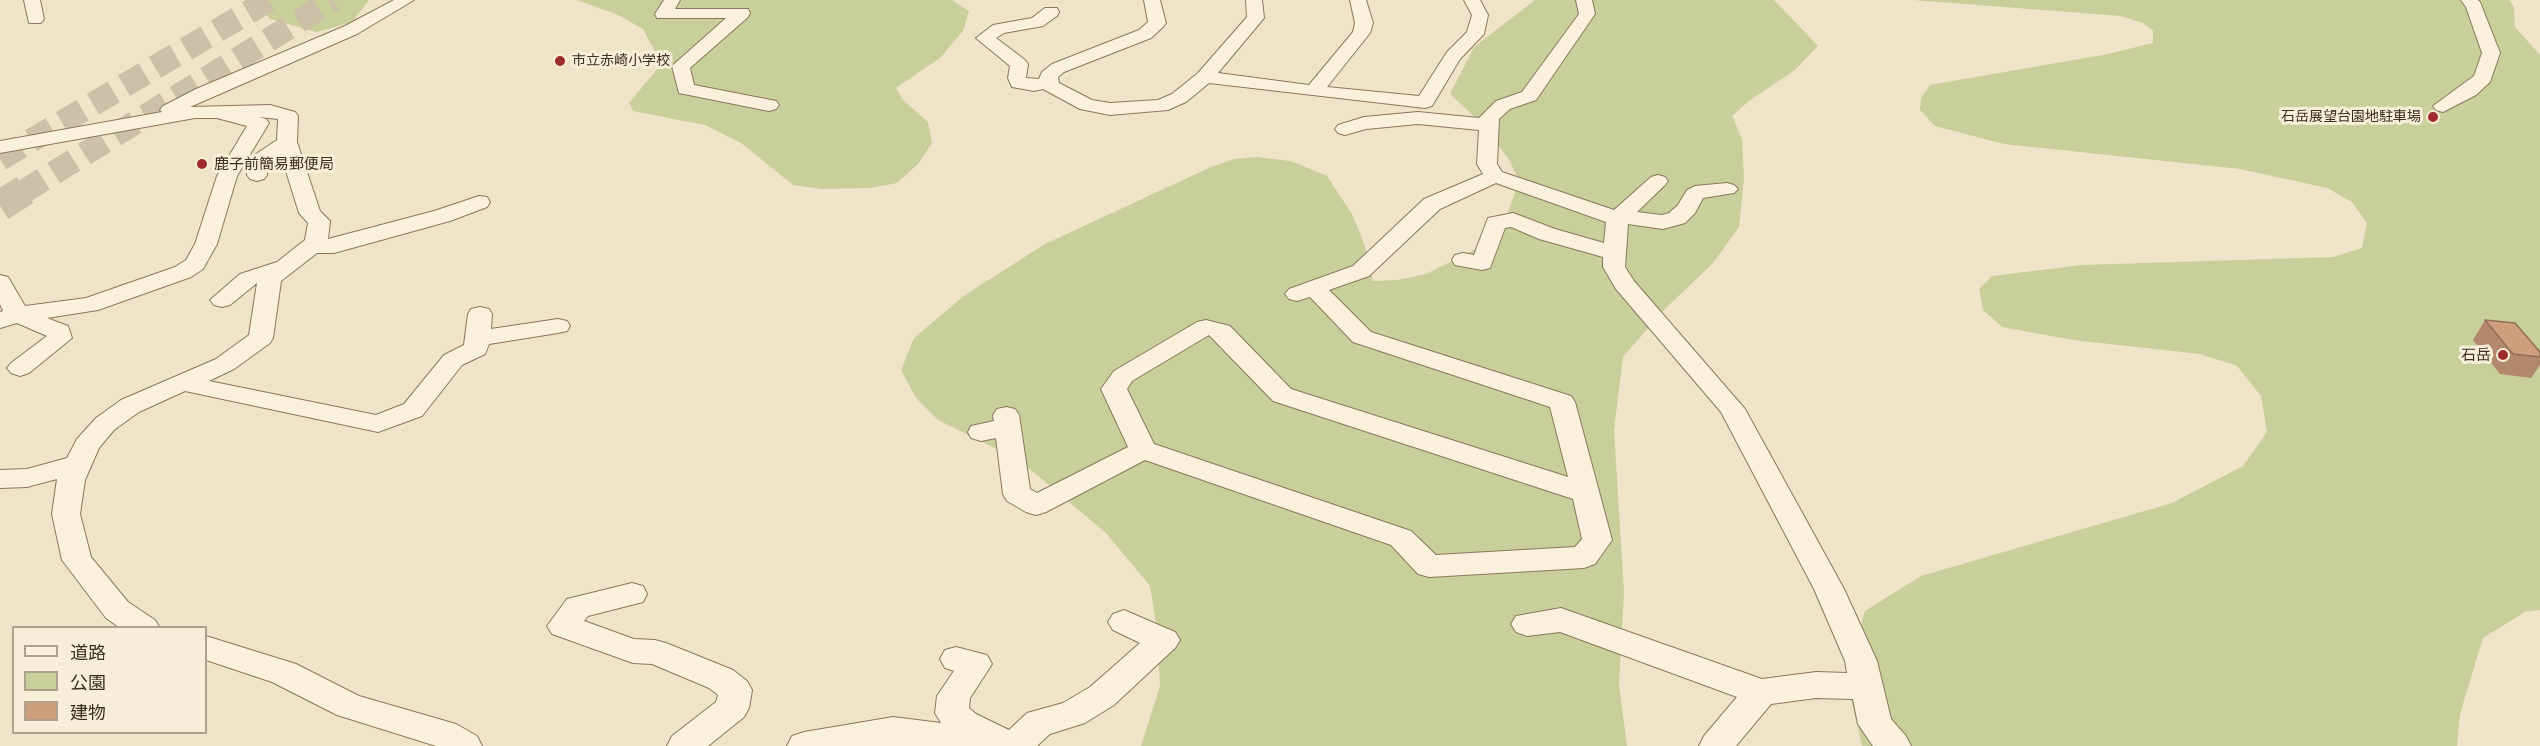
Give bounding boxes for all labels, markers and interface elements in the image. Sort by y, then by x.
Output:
place label: 市立赤崎小学校 [572,53,670,69]
marker: 市立赤崎小学校 [553,54,567,68]
place label: 石岳展望台園地駐車場 [2281,109,2421,125]
marker: 石岳展望台園地駐車場 [2426,110,2440,124]
place label: 鹿子前簡易郵便局 [214,155,334,173]
marker: 鹿子前簡易郵便局 [195,157,209,171]
place label: 石岳 [2461,346,2491,364]
marker: 石岳 [2496,348,2510,362]
legend [12,626,207,734]
text: 道路 [70,643,106,663]
text: 公園 [70,673,106,693]
text: 建物 [70,703,106,723]

